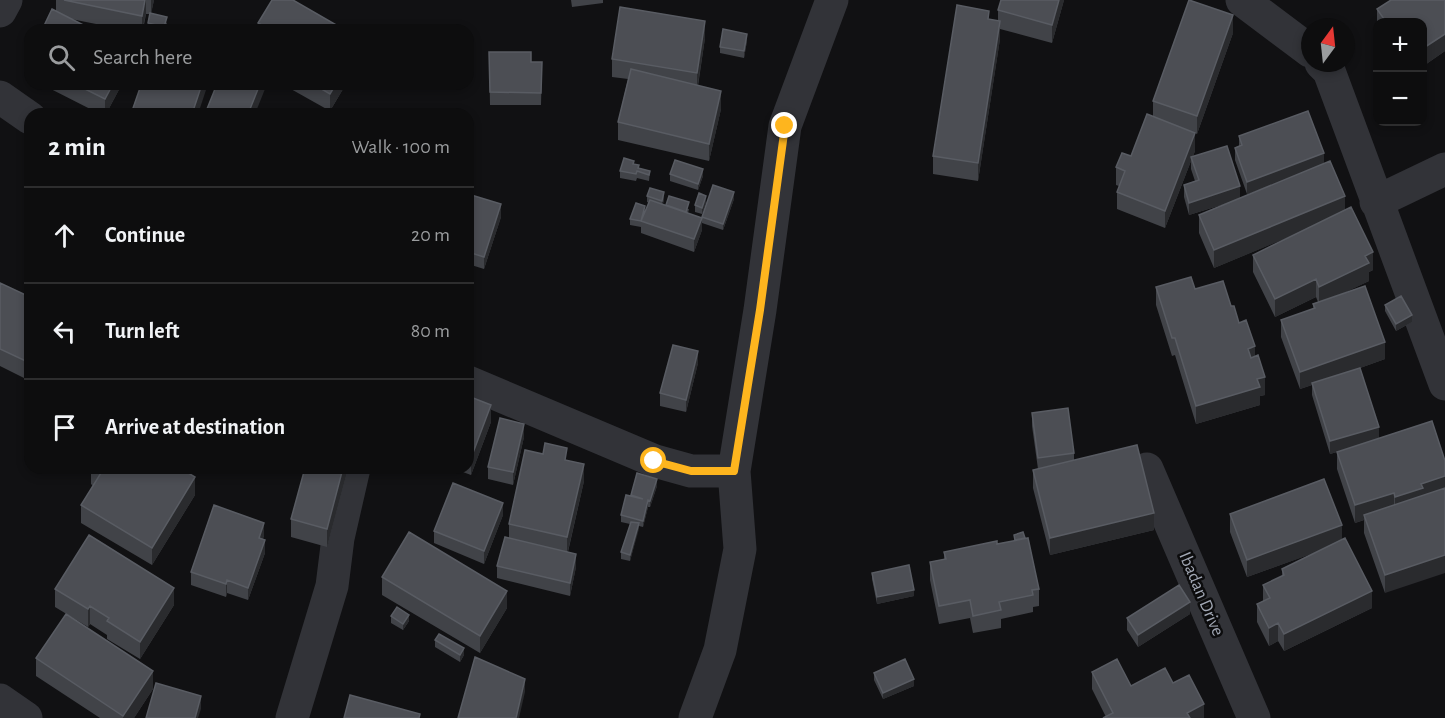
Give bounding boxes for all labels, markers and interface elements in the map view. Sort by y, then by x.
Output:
north arrow [1301,18,1355,72]
map controls [1373,18,1427,126]
button: + [1373,18,1427,72]
search box [24,24,474,90]
icon: search [45,41,78,74]
text: Search here [93,46,192,68]
button: − [1373,72,1427,126]
route end [771,112,797,138]
text: 2 min [48,134,106,160]
text: Walk · 100 m [351,137,450,157]
icon: ahead [48,219,81,252]
text: Continue [105,224,185,246]
text: 20 m [411,225,450,245]
icon: left [48,315,81,348]
text: Turn left [105,320,179,342]
text: 80 m [411,321,450,341]
icon: arrive [48,411,81,444]
text: Arrive at destination [105,416,285,438]
route start [640,447,666,473]
street label: Ibadan Drive [1175,549,1227,639]

